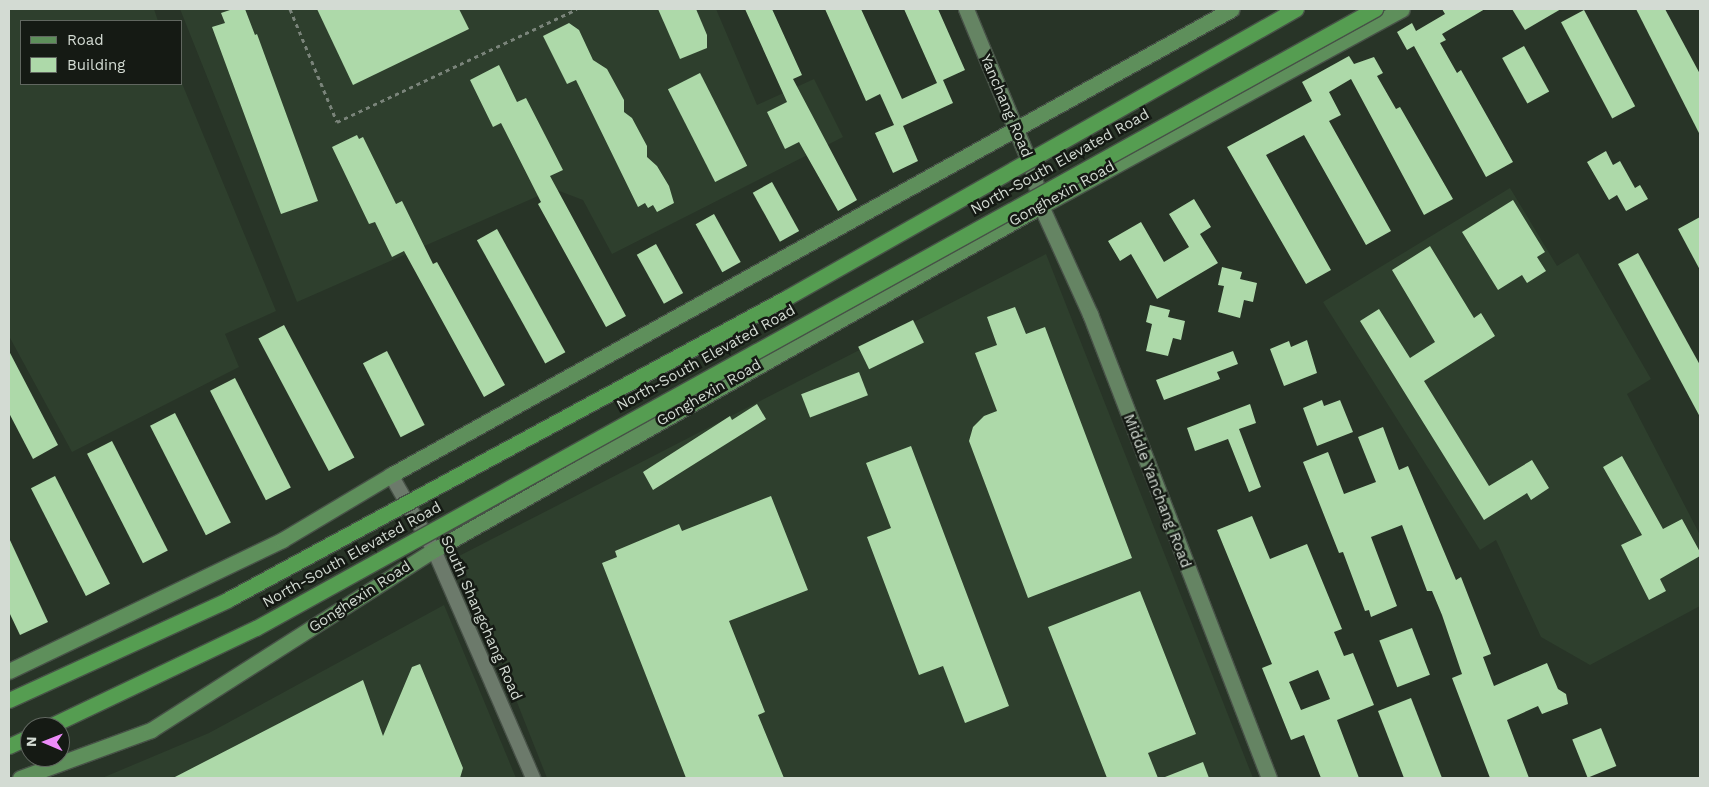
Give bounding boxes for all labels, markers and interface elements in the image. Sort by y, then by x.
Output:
legend [20,20,182,85]
text: Road [67,31,104,49]
street label: Yanchang Road [976,52,1036,160]
text: Building [67,56,125,74]
street label: North-South Elevated Road [968,105,1152,219]
street label: Gonghexin Road [1006,158,1118,230]
street label: North-South Elevated Road [614,301,798,415]
street label: Gonghexin Road [653,356,765,430]
street label: Middle Yanchang Road [1119,411,1195,571]
street label: North-South Elevated Road [260,498,444,612]
street label: South Shangchang Road [437,533,525,703]
street label: Gonghexin Road [306,557,414,637]
north arrow [20,717,70,767]
text: N [23,736,39,747]

